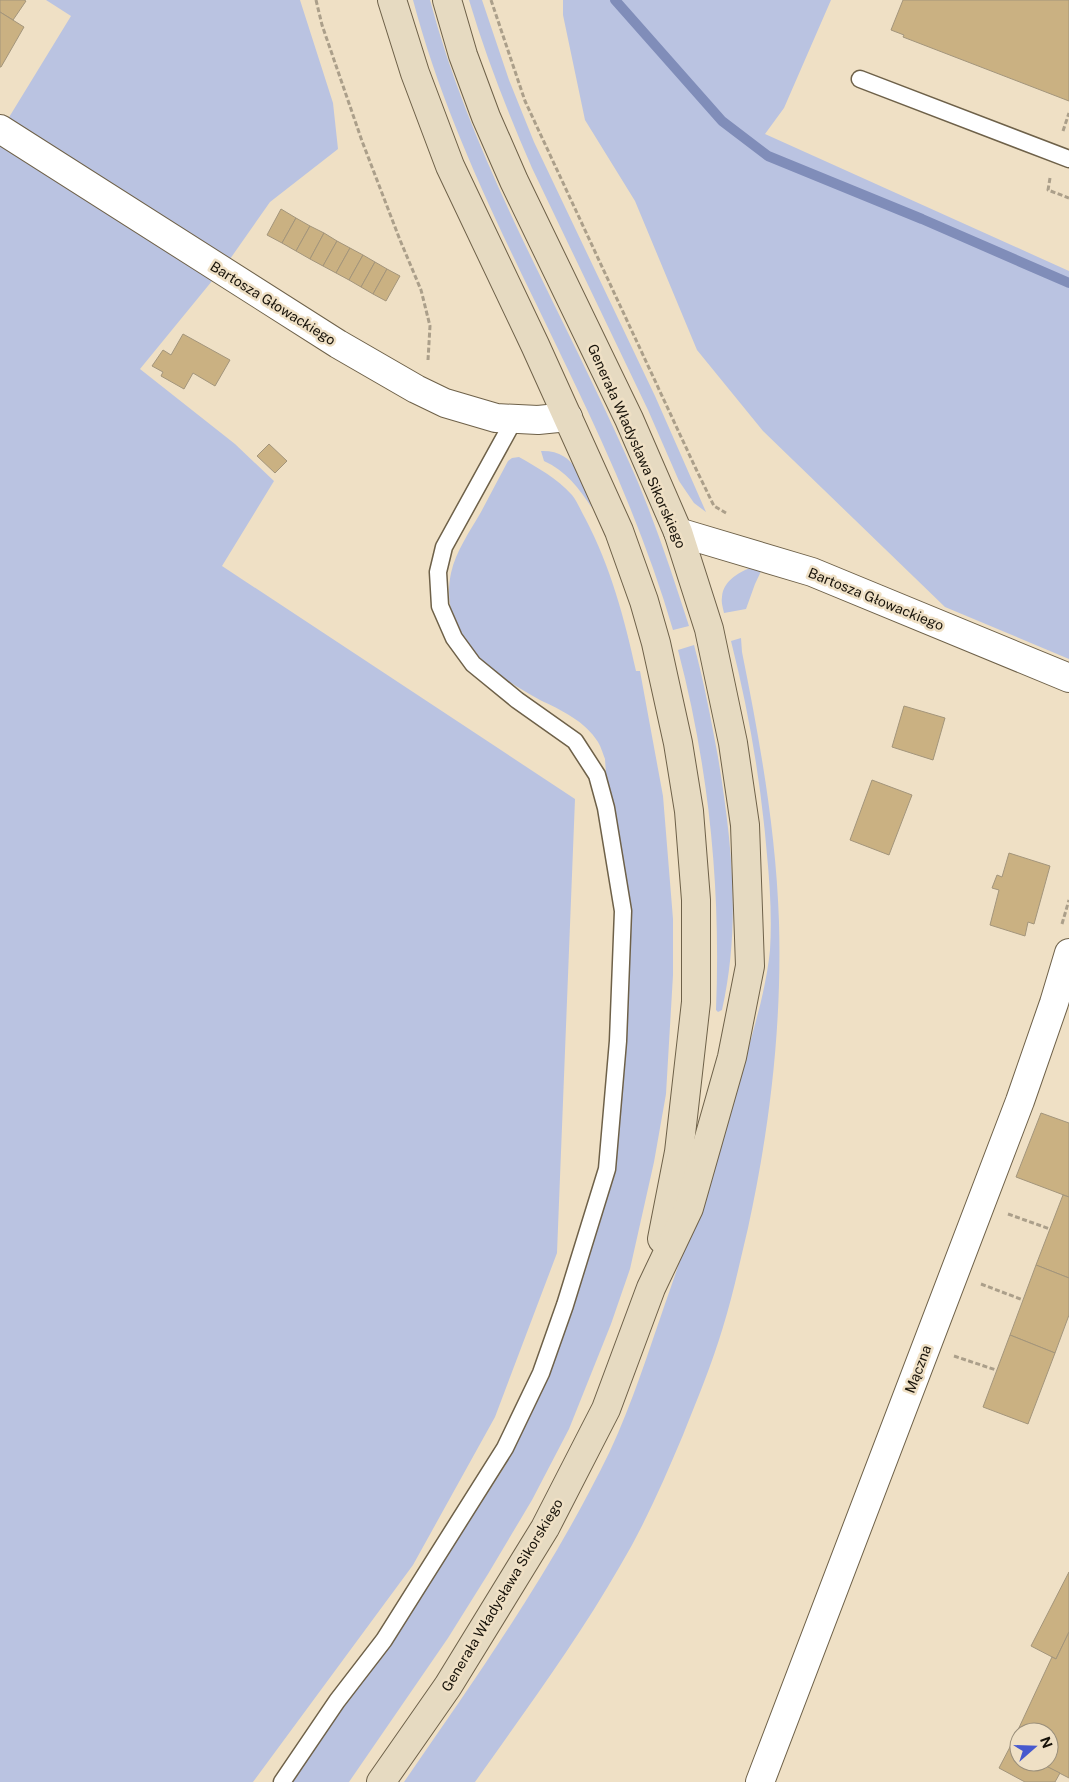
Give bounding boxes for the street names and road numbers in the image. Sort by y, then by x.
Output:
street label: Bartosza Głowackiego [207,258,339,348]
street label: Generała Władysława Sikorskiego [585,341,689,551]
street label: Bartosza Głowackiego [806,564,946,634]
street label: Mączna [902,1343,934,1395]
street label: Generała Władysława Sikorskiego [438,1496,566,1694]

